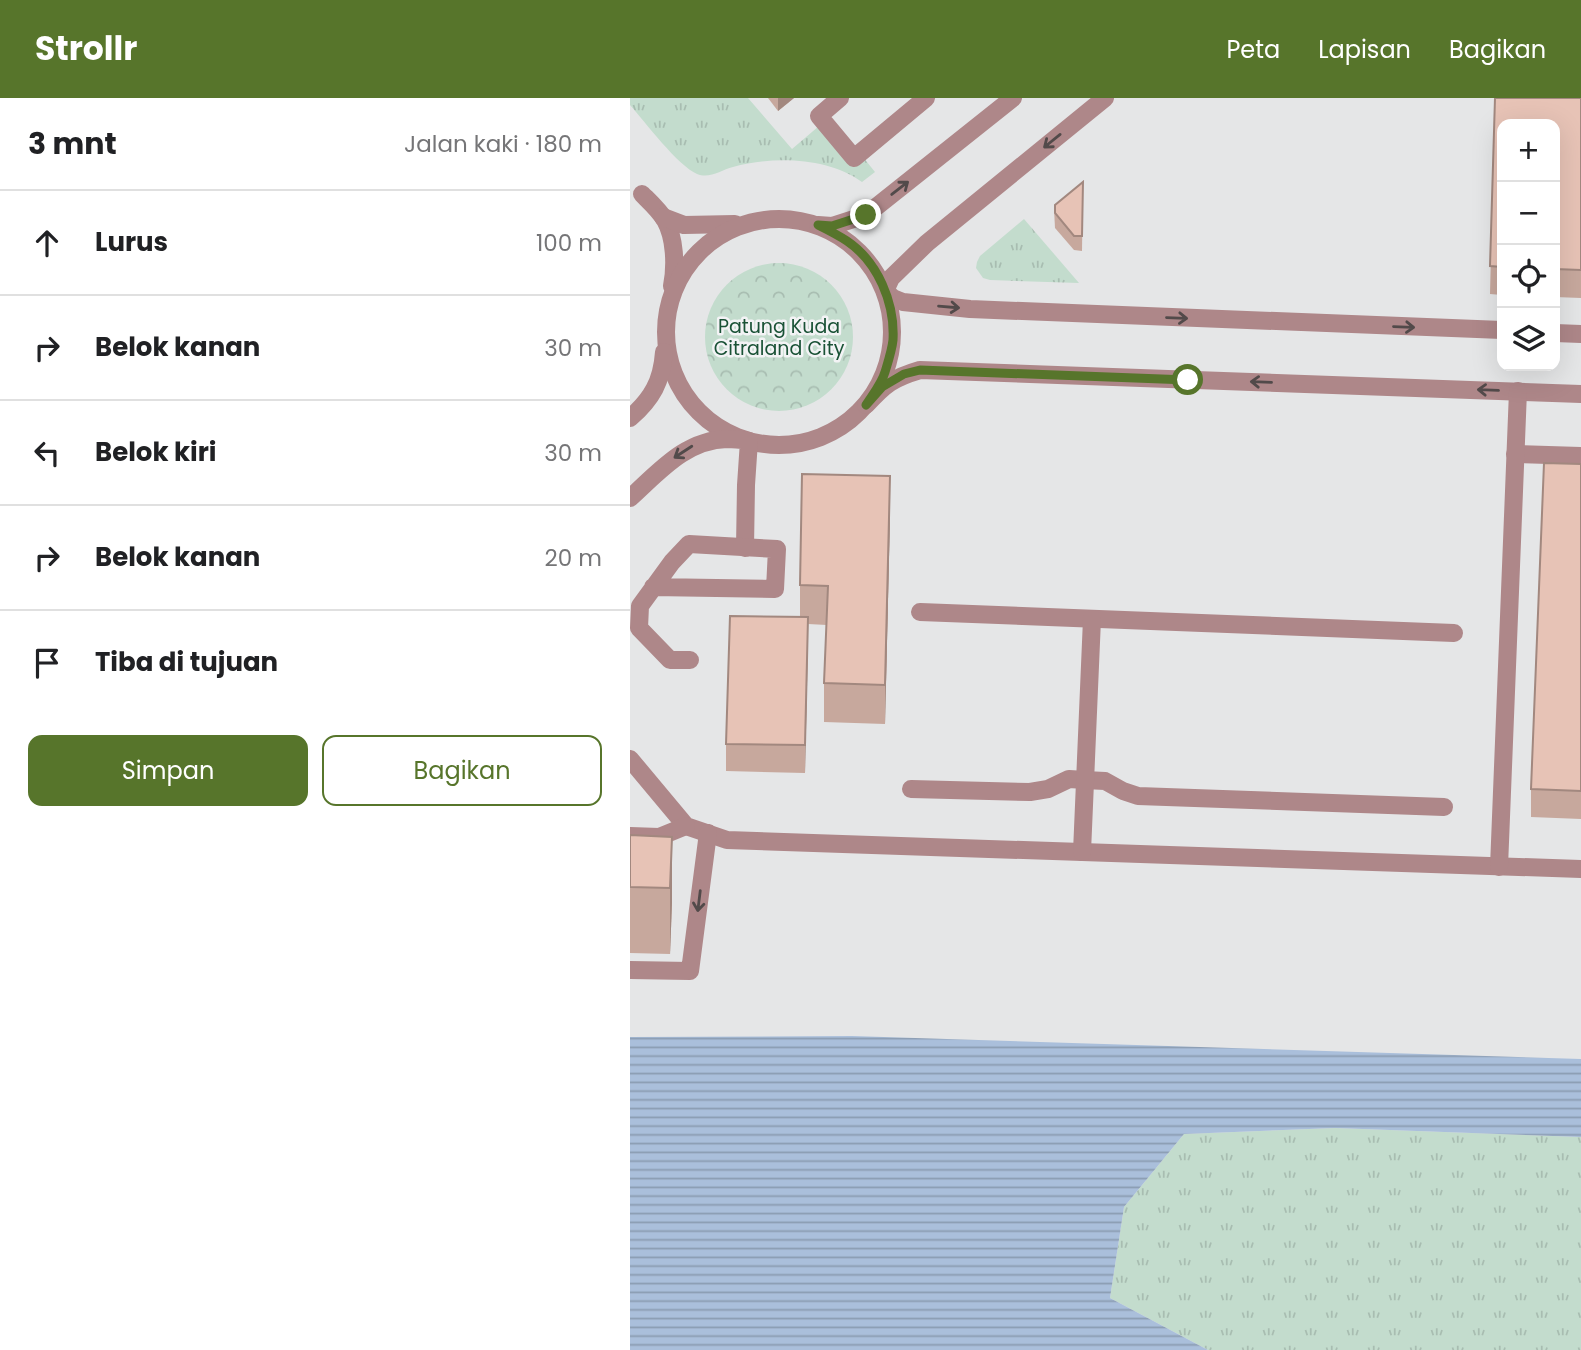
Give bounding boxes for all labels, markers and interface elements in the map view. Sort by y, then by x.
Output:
text: Strollr [35,25,137,72]
text: Peta [1226,33,1280,66]
text: Lapisan [1318,33,1411,66]
text: Bagikan [1449,33,1546,66]
map controls [1497,119,1560,371]
button: + [1497,119,1560,182]
text: 3 mnt [28,122,117,165]
text: Jalan kaki · 180 m [404,128,602,160]
one-way arrow [1044,133,1062,149]
one-way arrow [890,180,908,195]
button: − [1497,182,1560,245]
route end [850,199,881,230]
icon: ahead [28,224,66,262]
text: Lurus [95,224,168,260]
text: 100 m [536,227,602,259]
button: locate [1497,245,1560,308]
one-way arrow [938,301,960,314]
button: layers [1497,308,1560,371]
one-way arrow [1165,311,1188,324]
park label: Patung Kuda Citraland City [714,313,845,362]
one-way arrow [1392,320,1415,333]
icon: right [28,329,66,367]
text: Belok kanan [95,329,260,365]
text: 30 m [544,332,602,364]
route start [1172,364,1203,395]
one-way arrow [1250,376,1273,389]
one-way arrow [1477,384,1500,397]
icon: left [28,434,66,472]
text: Belok kiri [95,434,217,470]
text: 30 m [544,437,602,469]
one-way arrow [674,445,694,459]
icon: right [28,539,66,577]
text: Belok kanan [95,539,260,575]
text: 20 m [544,542,602,574]
icon: arrive [28,644,66,682]
text: Tiba di tujuan [95,644,278,680]
button: Simpan [28,735,308,806]
button: Bagikan [322,735,602,806]
one-way arrow [692,889,705,912]

